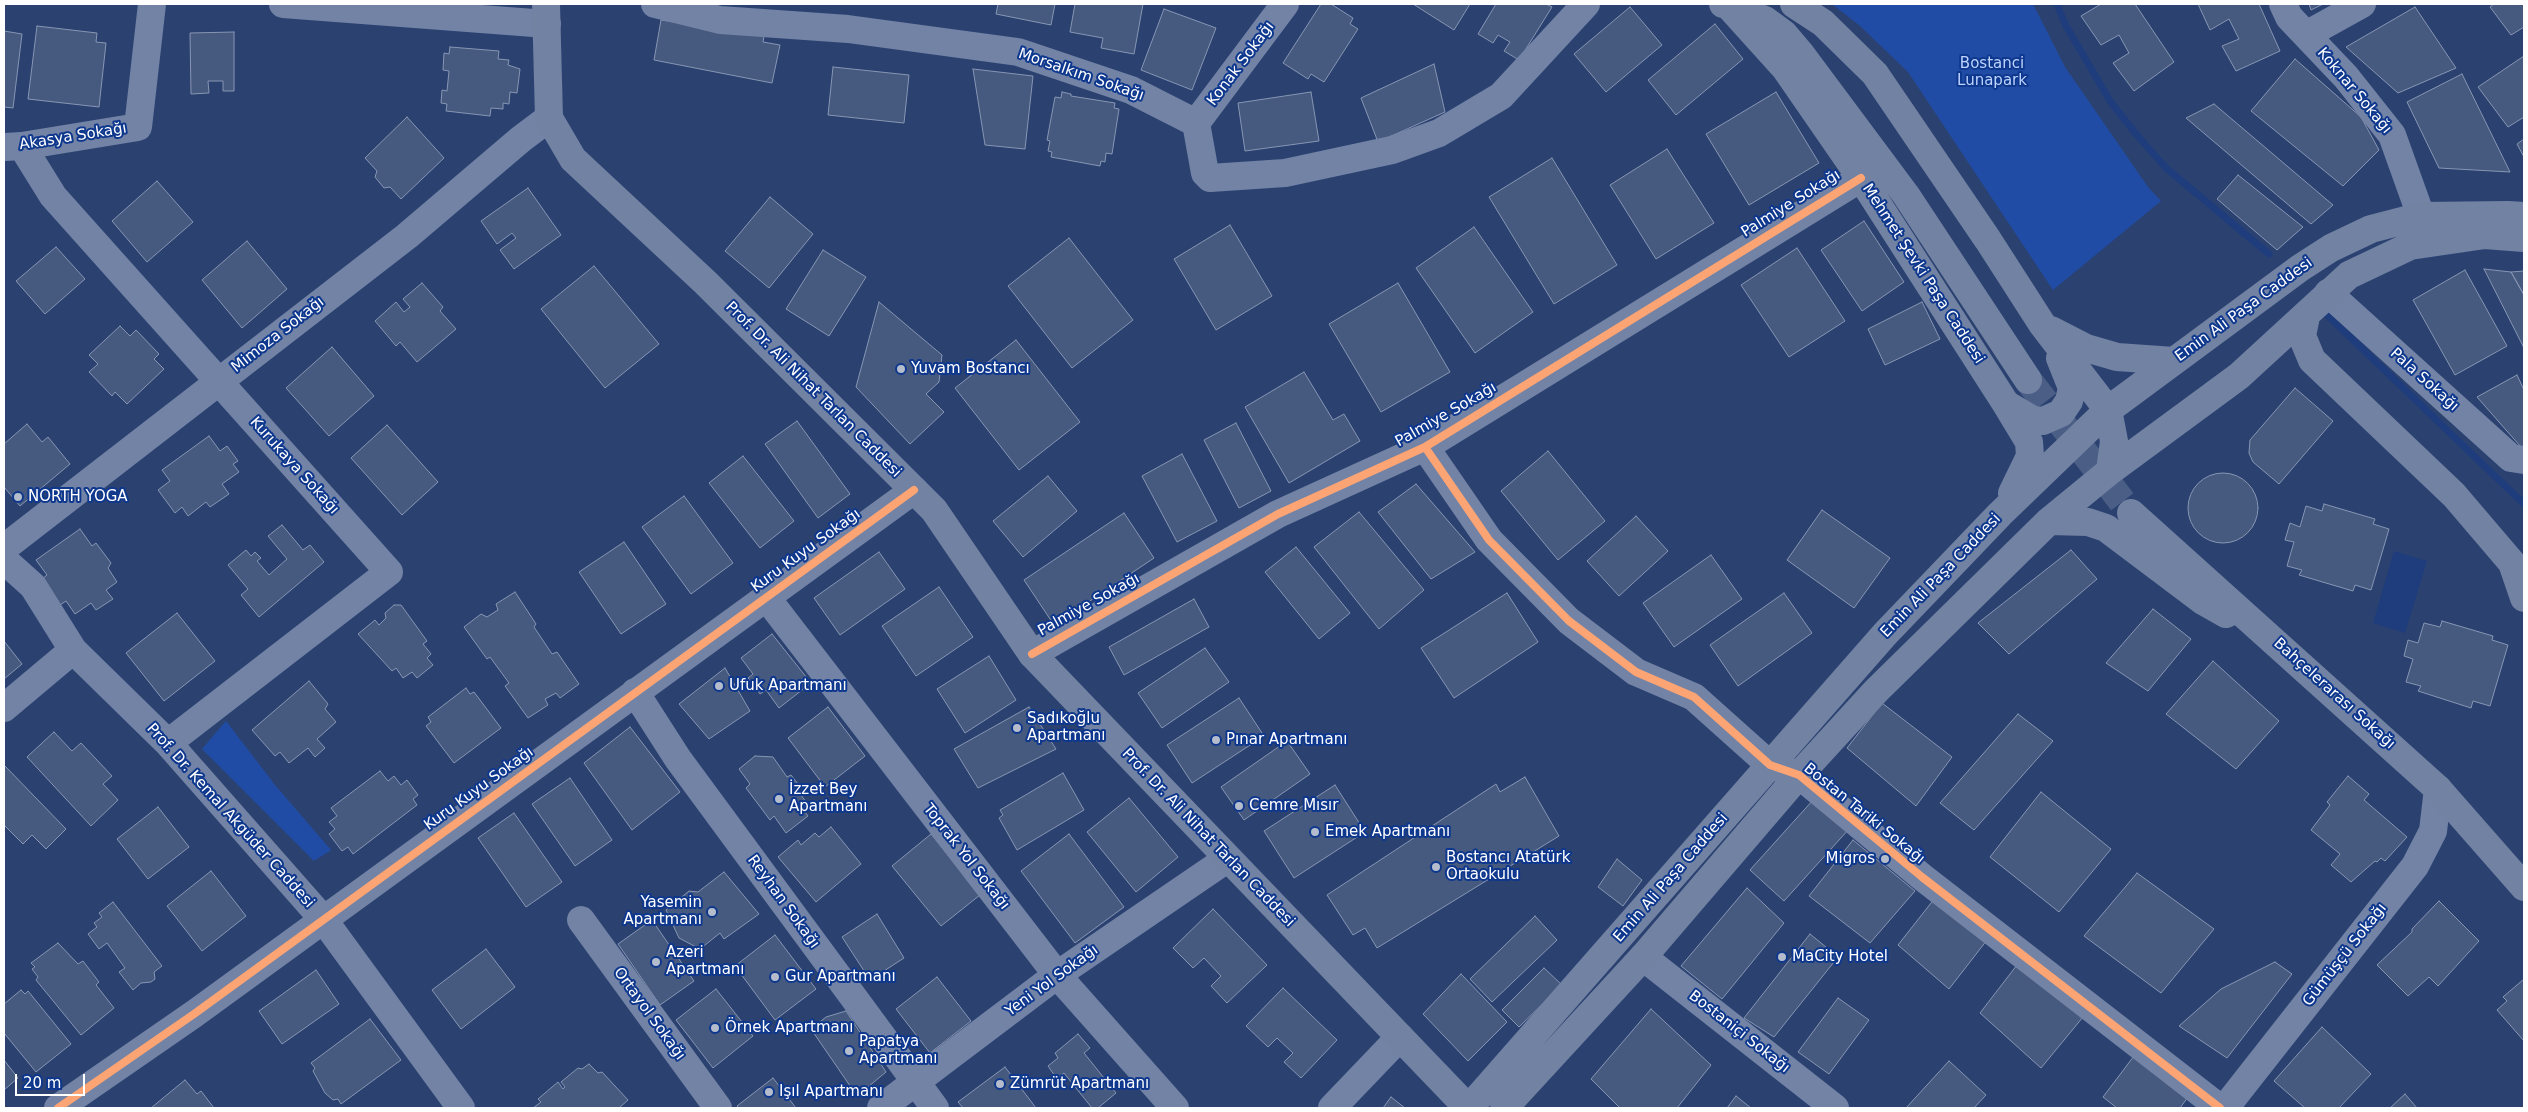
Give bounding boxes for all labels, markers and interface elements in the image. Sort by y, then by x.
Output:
street label: Konak Sokağı [1204,18,1278,110]
street label: Koknar Sokağı [2313,44,2395,138]
street label: Morsalkım Sokağı [1016,45,1146,105]
park label: Bostanci Lunapark [1957,55,2027,90]
street label: Akasya Sokağı [18,120,128,154]
street label: Palmiye Sokağı [1738,166,1844,242]
street label: Mehmet Şevki Paşa Caddesi [1858,181,1988,367]
street label: Emin Ali Paşa Caddesi [2172,254,2316,366]
street label: Mimoza Sokağı [228,293,328,377]
street label: Prof. Dr. Ali Nihat Tarlan Caddesi [721,298,905,482]
street label: Pala Sokağı [2386,345,2462,415]
place label: Yuvam Bostancı [911,360,1030,378]
marker: Yuvam Bostancı [895,363,907,375]
street label: Palmiye Sokağı [1392,379,1500,451]
street label: Kurukaya Sokağı [246,414,342,518]
place label: NORTH YOGA [28,488,128,506]
marker: NORTH YOGA [12,491,24,503]
street label: Kuru Kuyu Sokağı [748,505,864,597]
street label: Emin Ali Paşa Caddesi [1877,510,2005,642]
street label: Palmiye Sokağı [1035,570,1143,640]
street label: Bahçelerarası Sokağı [2270,635,2398,753]
place label: Ufuk Apartmanı [729,677,847,695]
marker: Ufuk Apartmanı [713,680,725,692]
place label: Sadıkoğlu Apartmanı [1027,710,1106,745]
street label: Prof. Dr. Kemal Akgüder Caddesi [142,720,318,912]
marker: Sadıkoğlu Apartmanı [1011,722,1023,734]
place label: Pınar Apartmanı [1226,731,1347,749]
marker: Pınar Apartmanı [1210,734,1222,746]
street label: Kuru Kuyu Sokağı [421,743,537,835]
street label: Prof. Dr. Ali Nihat Tarlan Caddesi [1118,745,1298,931]
street label: Bostan Tariki Sokağı [1800,760,1928,868]
place label: İzzet Bey Apartmanı [789,781,868,816]
marker: İzzet Bey Apartmanı [773,793,785,805]
place label: Cemre Mısır [1249,797,1338,815]
street label: Toprak Yol Sokağı [919,800,1013,914]
marker: Cemre Mısır [1233,800,1245,812]
street label: Emin Ali Paşa Caddesi [1610,810,1732,946]
place label: Emek Apartmanı [1325,823,1450,841]
marker: Emek Apartmanı [1309,826,1321,838]
place label: Bostancı Atatürk Ortaokulu [1446,849,1570,884]
place label: Migros [1826,850,1875,868]
street label: Reyhan Sokağı [743,852,823,952]
marker: Migros [1879,853,1891,865]
marker: Bostancı Atatürk Ortaokulu [1430,861,1442,873]
place label: Yasemin Apartmanı [623,894,702,929]
street label: Gümüşçü Sokağı [2299,900,2391,1010]
marker: Yasemin Apartmanı [706,906,718,918]
street label: Yeni Yol Sokağı [1002,941,1102,1021]
place label: Azeri Apartmanı [666,944,745,979]
place label: MaCity Hotel [1792,948,1888,966]
marker: MaCity Hotel [1776,951,1788,963]
marker: Azeri Apartmanı [650,956,662,968]
street label: Ortayol Sokağı [609,964,689,1064]
place label: Gur Apartmanı [785,968,896,986]
marker: Gur Apartmanı [769,971,781,983]
street label: Bostaniçi Sokağı [1685,987,1793,1077]
place label: Örnek Apartmanı [725,1019,853,1037]
marker: Örnek Apartmanı [709,1022,721,1034]
place label: Papatya Apartmanı [859,1033,938,1068]
marker: Papatya Apartmanı [843,1045,855,1057]
scale bar [18,1064,88,1096]
text: 20 m [23,1074,61,1092]
place label: Zümrüt Apartmanı [1010,1075,1149,1093]
marker: Zümrüt Apartmanı [994,1078,1006,1090]
place label: Işıl Apartmanı [779,1083,883,1101]
marker: Işıl Apartmanı [763,1086,775,1098]

